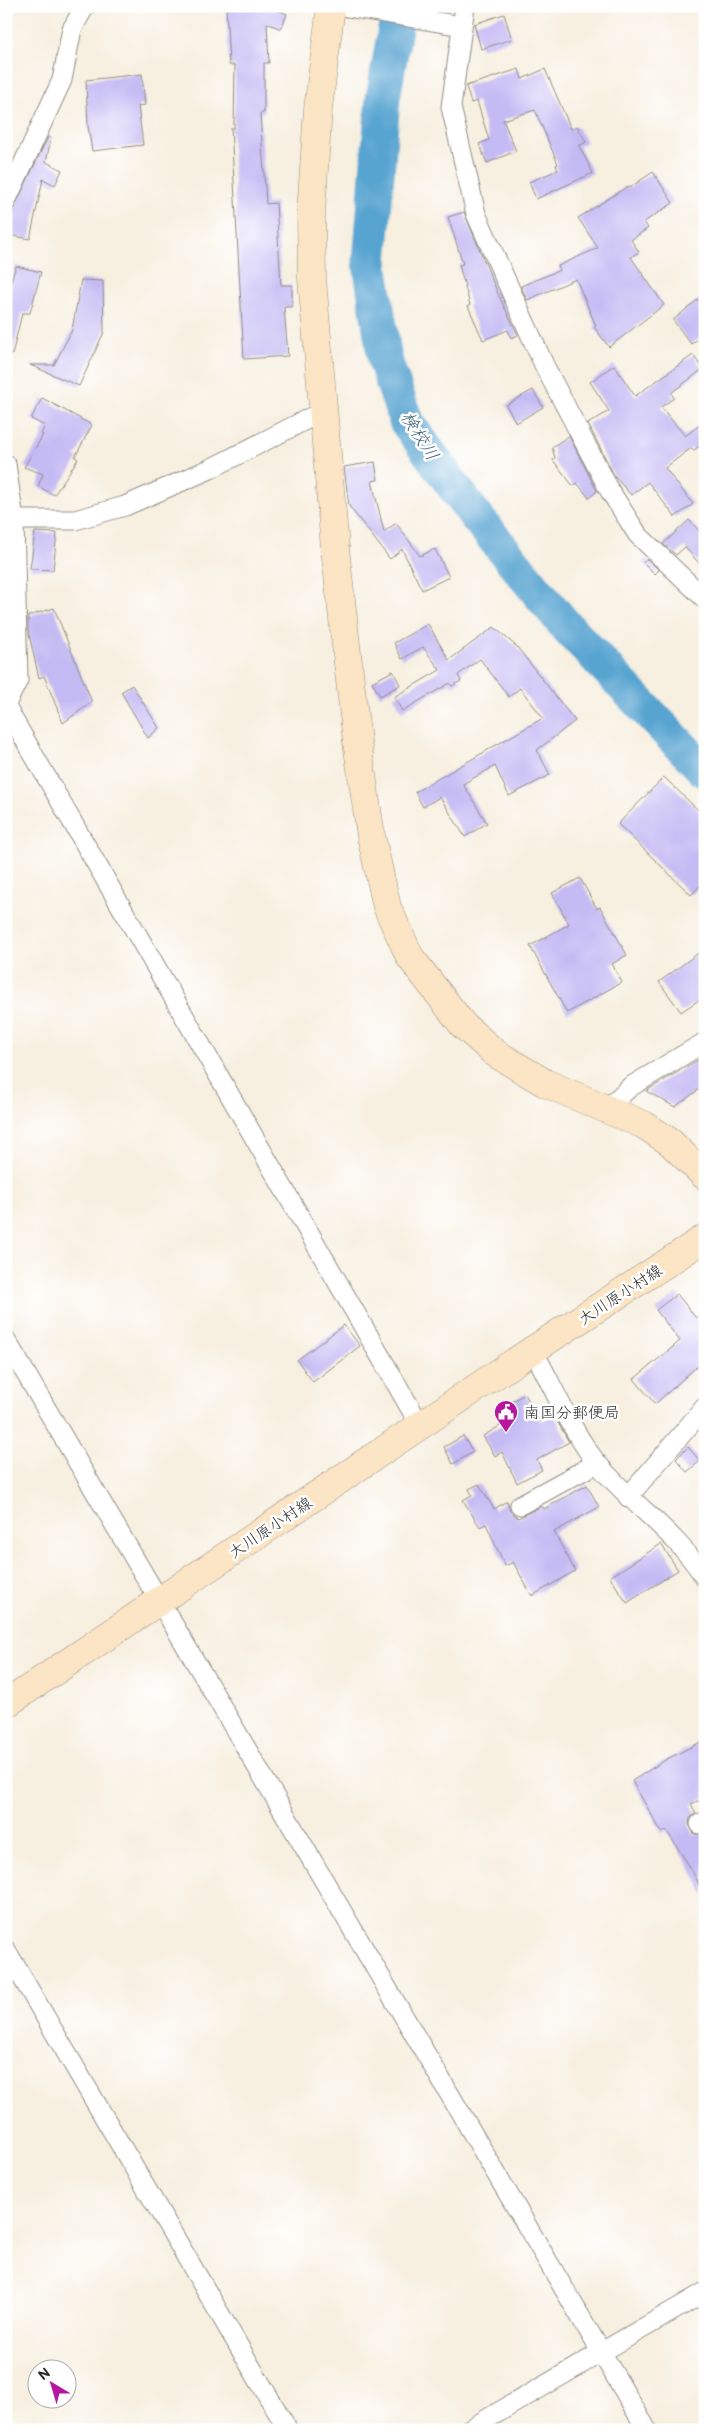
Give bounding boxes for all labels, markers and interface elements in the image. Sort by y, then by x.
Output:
water label: 検校川 [396,408,443,465]
street label: 大川原小村線 [575,1261,666,1329]
public building icon: 南国分郵便局 [493,1399,519,1433]
place label: 南国分郵便局 [524,1404,620,1423]
street label: 大川原小村線 [226,1494,316,1563]
north arrow [28,2358,78,2408]
text: N [35,2364,54,2384]

